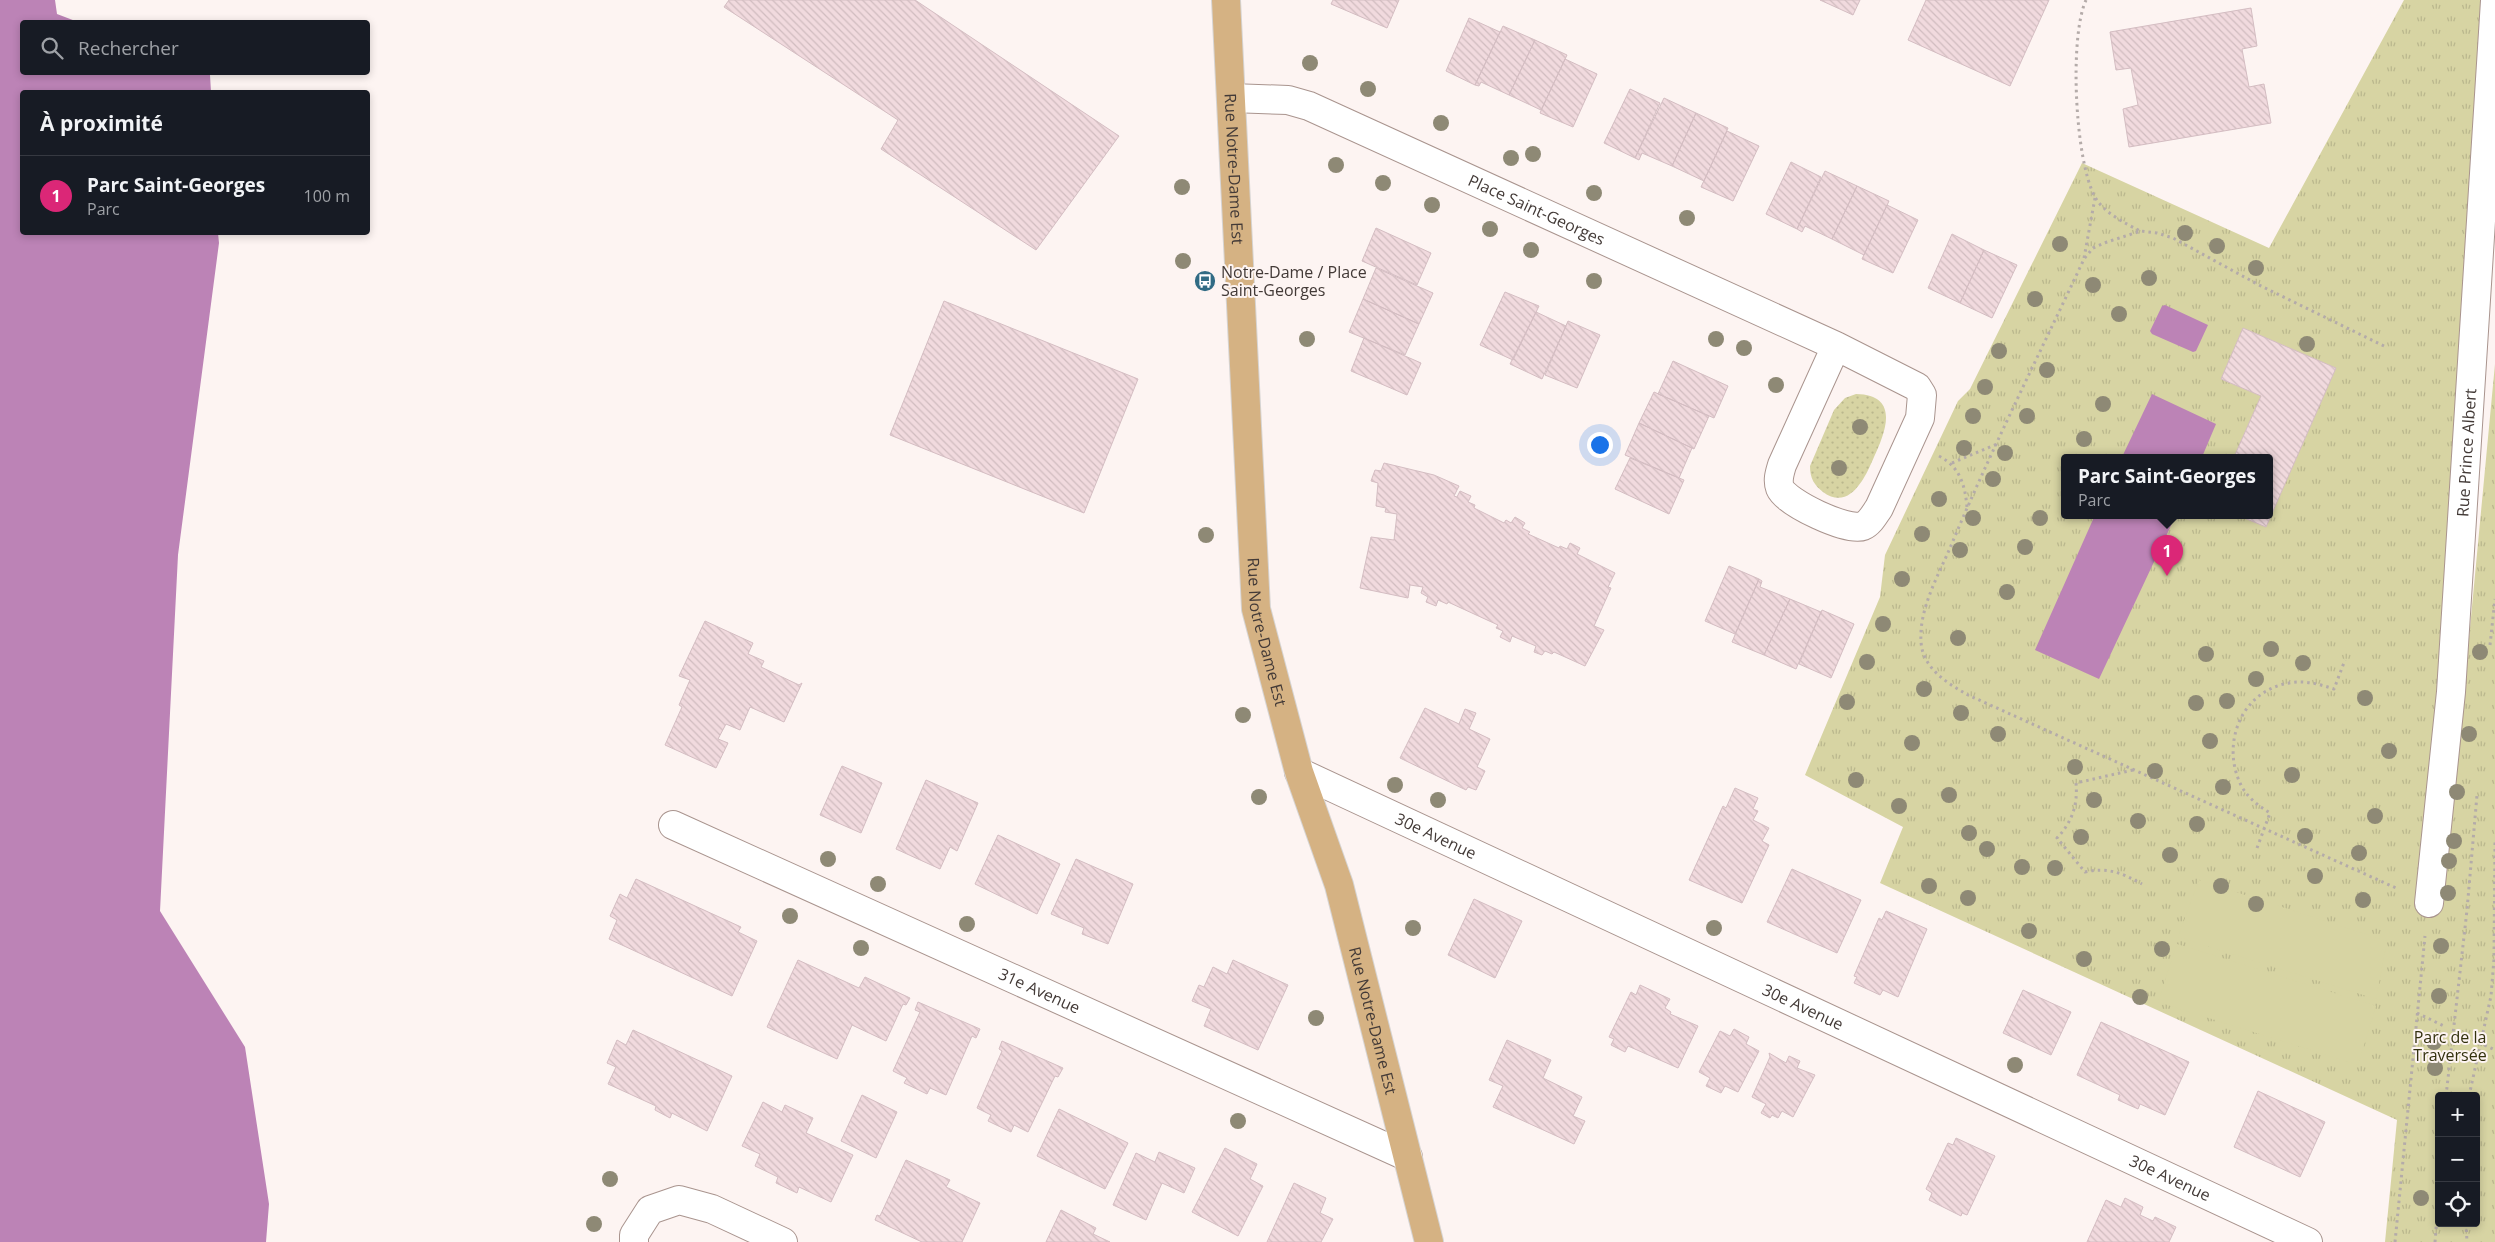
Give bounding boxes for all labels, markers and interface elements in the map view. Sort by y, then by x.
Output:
search box [20,20,370,75]
icon: search [38,34,66,62]
text: Rechercher [78,35,179,61]
street label: Rue Notre-Dame Est [1220,93,1249,245]
text: À proximité [40,109,163,137]
street label: Place Saint-Georges [1465,169,1608,250]
text: Parc Saint-Georges [87,172,265,198]
text: 1 [51,185,61,207]
text: 100 m [304,185,350,207]
text: Parc [87,198,120,220]
place label: Notre-Dame / Place Saint-Georges [1221,261,1367,301]
bus stop icon: Notre-Dame / Place Saint-Georges [1193,269,1217,293]
street label: Rue Prince Albert [2451,387,2481,518]
your location [1587,432,1613,458]
popup [2061,454,2273,519]
text: Parc Saint-Georges [2078,463,2256,489]
text: Parc [2078,489,2111,511]
pin: 1 [2151,535,2183,576]
street label: Rue Notre-Dame Est [1242,557,1292,709]
street label: 30e Avenue [1392,807,1480,864]
street label: Rue Notre-Dame Est [1344,944,1402,1097]
street label: 31e Avenue [995,963,1084,1018]
street label: 30e Avenue [1759,978,1847,1035]
park label: Parc de la Traversée [2413,1026,2487,1066]
map controls [2435,1092,2480,1227]
button: + [2435,1092,2480,1137]
button: − [2435,1137,2480,1182]
street label: 30e Avenue [2126,1149,2214,1206]
button: locate [2435,1182,2480,1227]

